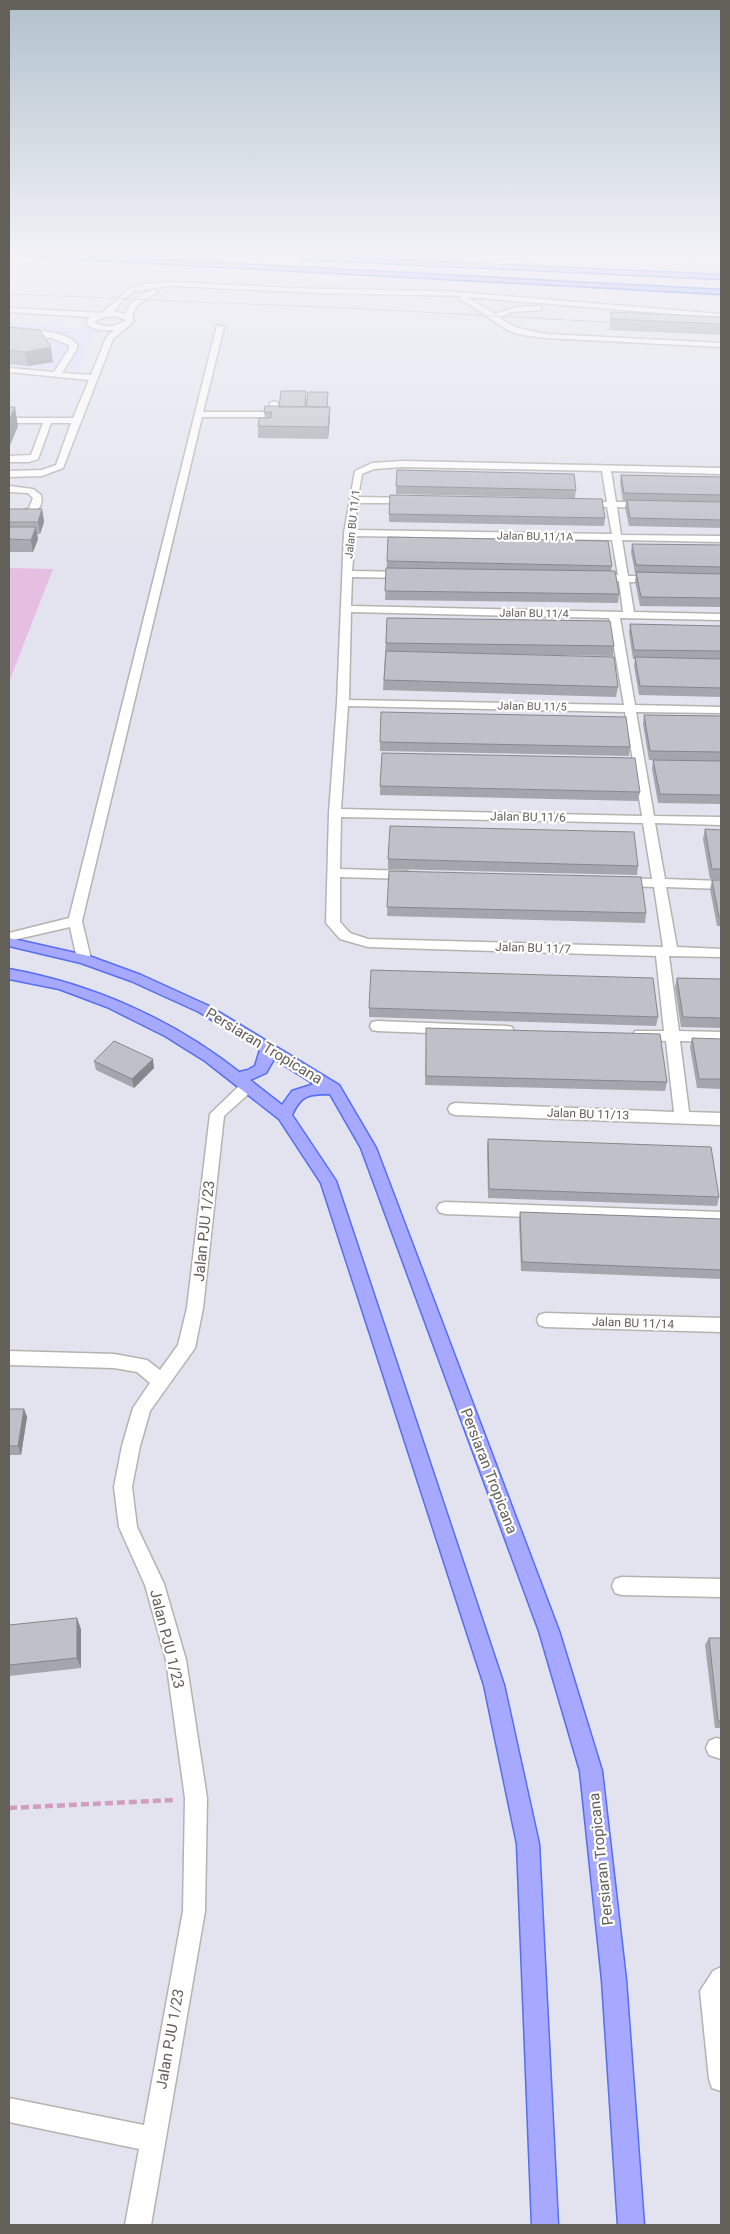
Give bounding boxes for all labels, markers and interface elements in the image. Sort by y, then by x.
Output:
street label: Jalan BU 11/1 [342,489,363,559]
street label: Jalan BU 11/1A [497,529,574,544]
street label: Jalan BU 11/4 [499,606,569,621]
street label: Jalan BU 11/5 [497,699,567,714]
street label: Jalan BU 11/6 [490,809,566,825]
street label: Jalan BU 11/7 [495,940,571,956]
street label: Persiaran Tropicana [202,1004,326,1088]
street label: Jalan BU 11/13 [547,1106,629,1122]
street label: Jalan PJU 1/23 [190,1180,218,1282]
street label: Jalan BU 11/14 [592,1315,675,1331]
street label: Persiaran Tropicana [457,1406,521,1536]
street label: Jalan PJU 1/23 [146,1588,188,1690]
street label: Persiaran Tropicana [585,1792,617,1926]
street label: Jalan PJU 1/23 [152,1987,188,2091]

